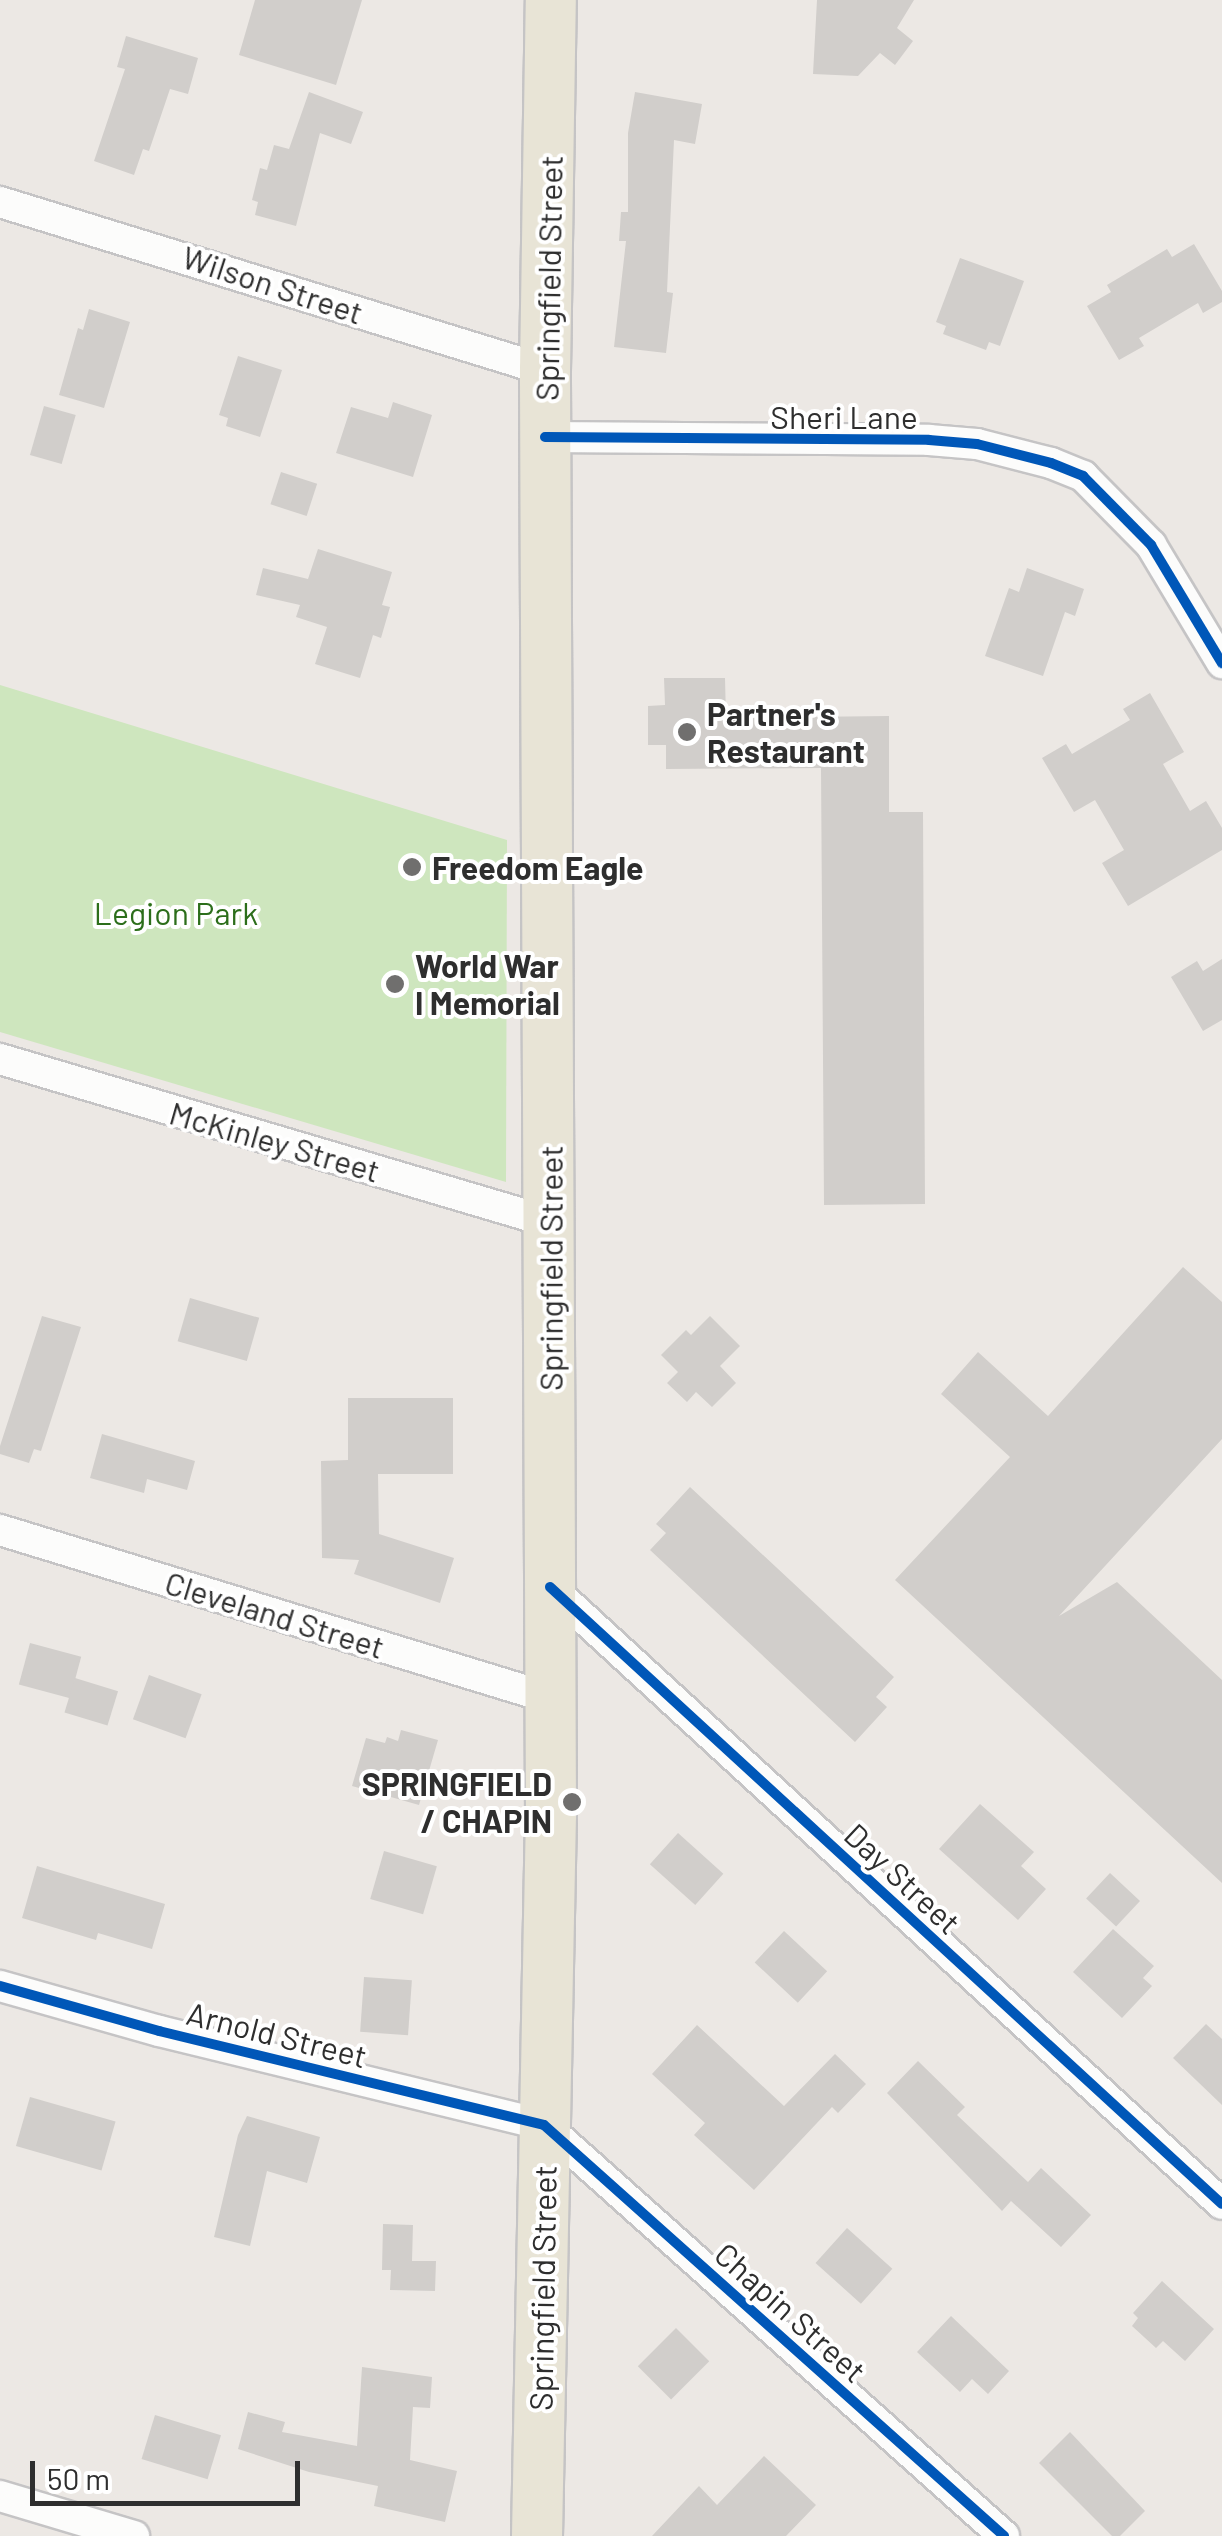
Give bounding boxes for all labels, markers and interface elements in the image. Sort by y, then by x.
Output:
street label: Springfield Street [527,155,569,401]
street label: Wilson Street [178,237,368,331]
street label: Sheri Lane [770,397,918,435]
place label: Partner's Restaurant [707,695,865,770]
marker: Partner's Restaurant [676,721,698,743]
place label: Freedom Eagle [432,848,643,886]
marker: Freedom Eagle [401,856,423,878]
park label: Legion Park [94,893,258,931]
place label: World War I Memorial [415,947,560,1022]
marker: World War I Memorial [384,973,406,995]
street label: McKinley Street [165,1093,385,1189]
street label: Springfield Street [531,1145,569,1391]
street label: Cleveland Street [161,1562,389,1666]
place label: SPRINGFIELD / CHAPIN [362,1765,552,1840]
marker: SPRINGFIELD / CHAPIN [561,1791,583,1813]
street label: Day Street [837,1815,969,1941]
street label: Arnold Street [183,1993,371,2075]
street label: Springfield Street [521,2165,563,2411]
street label: Chapin Street [708,2234,874,2390]
scale bar [35,2441,305,2503]
text: 50 m [47,2460,110,2496]

